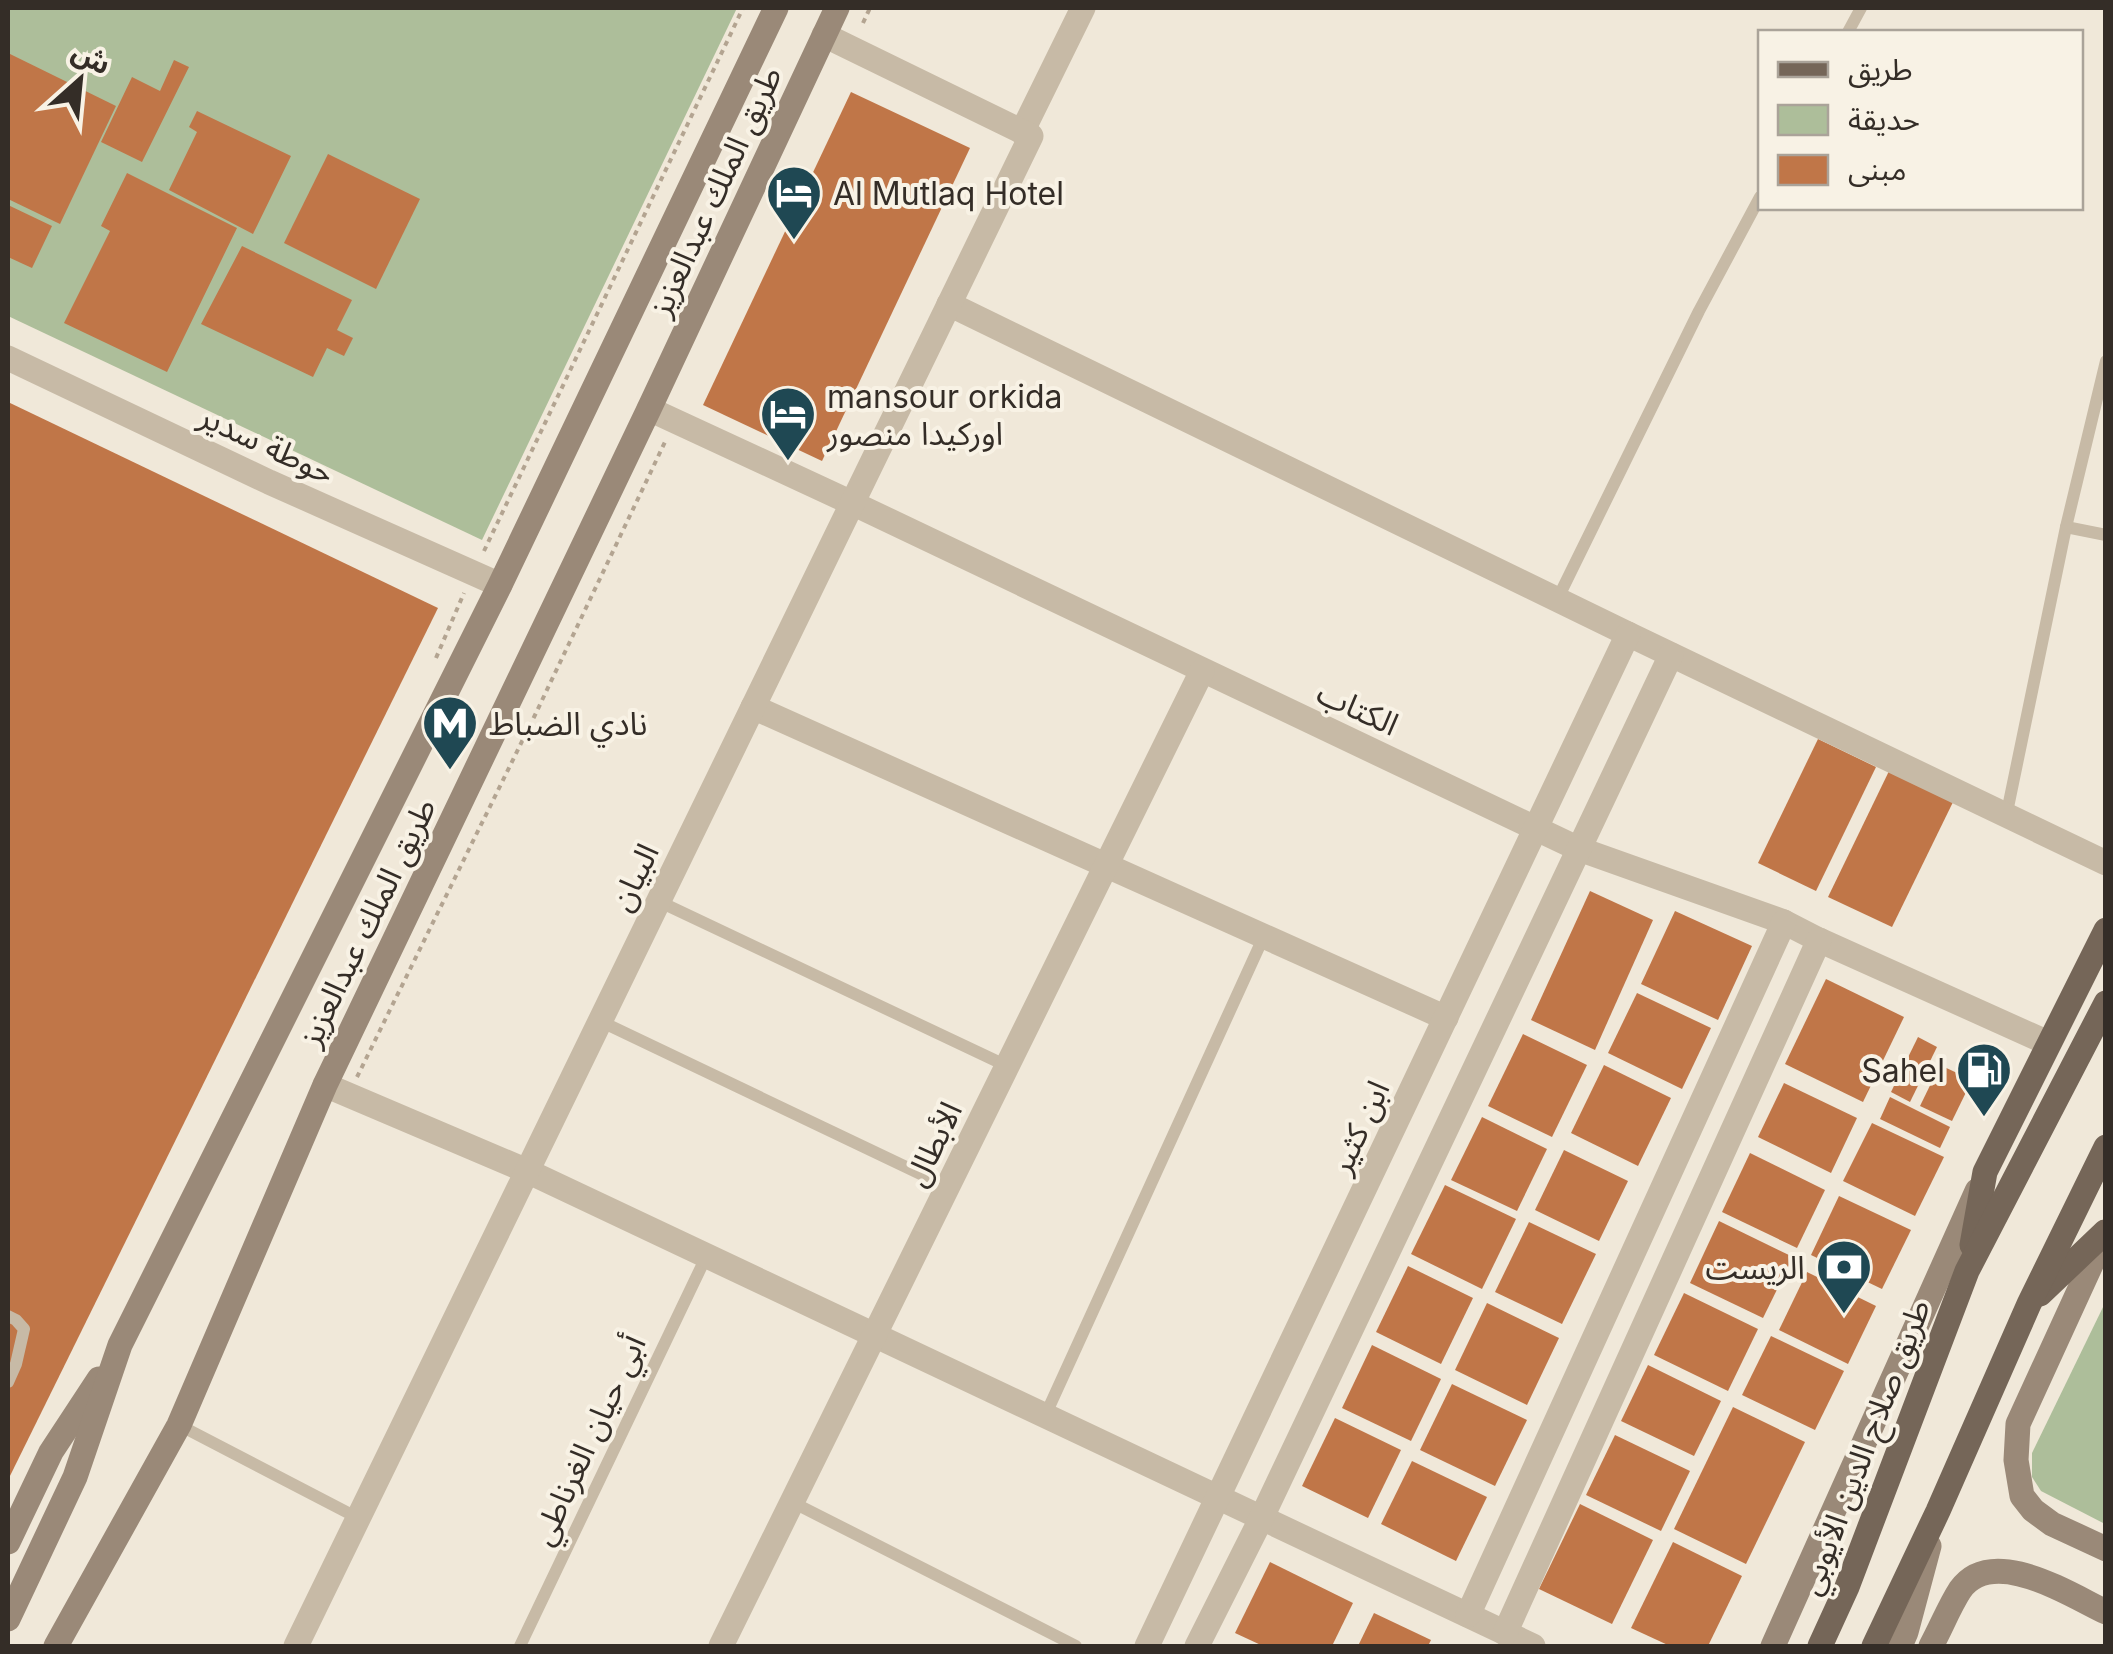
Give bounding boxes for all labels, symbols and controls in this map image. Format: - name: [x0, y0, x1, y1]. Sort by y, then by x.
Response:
- north arrow: [30, 30, 130, 130]
- legend: [1758, 30, 2083, 210]
- text: ش: [67, 34, 116, 82]
- text: طريق: [1848, 51, 1913, 88]
- street label: طريق الملك عبدالعزيز: [640, 60, 791, 323]
- text: حديقة: [1848, 101, 1920, 137]
- text: مبنى: [1848, 151, 1906, 187]
- hotel icon: Al Mutlaq Hotel: [764, 163, 824, 242]
- place label: Al Mutlaq Hotel: [833, 174, 1064, 213]
- place label: mansour orkida اوركيدا منصور: [826, 377, 1063, 453]
- hotel icon: mansour orkida اوركيدا منصور: [758, 384, 818, 463]
- street label: حوطة سدير: [192, 395, 341, 492]
- street label: الكتاب: [1311, 672, 1405, 744]
- metro station icon: نادي الضباط: [420, 693, 480, 772]
- place label: نادي الضباط: [489, 704, 647, 748]
- street label: طريق الملك عبدالعزيز: [290, 792, 445, 1054]
- street label: البيان: [601, 837, 667, 917]
- fuel station icon: Sahel: [1954, 1040, 2014, 1119]
- place label: Sahel: [1861, 1051, 1945, 1090]
- street label: ابن كثير: [1320, 1074, 1397, 1181]
- street label: الأبطال: [896, 1095, 970, 1193]
- bank icon: الريست: [1814, 1237, 1874, 1316]
- place label: الريست: [1706, 1248, 1805, 1287]
- street label: طريق صلاح الدين الأيوبي: [1790, 1294, 1943, 1602]
- street label: أبي حيان الغرناطي: [522, 1329, 659, 1553]

